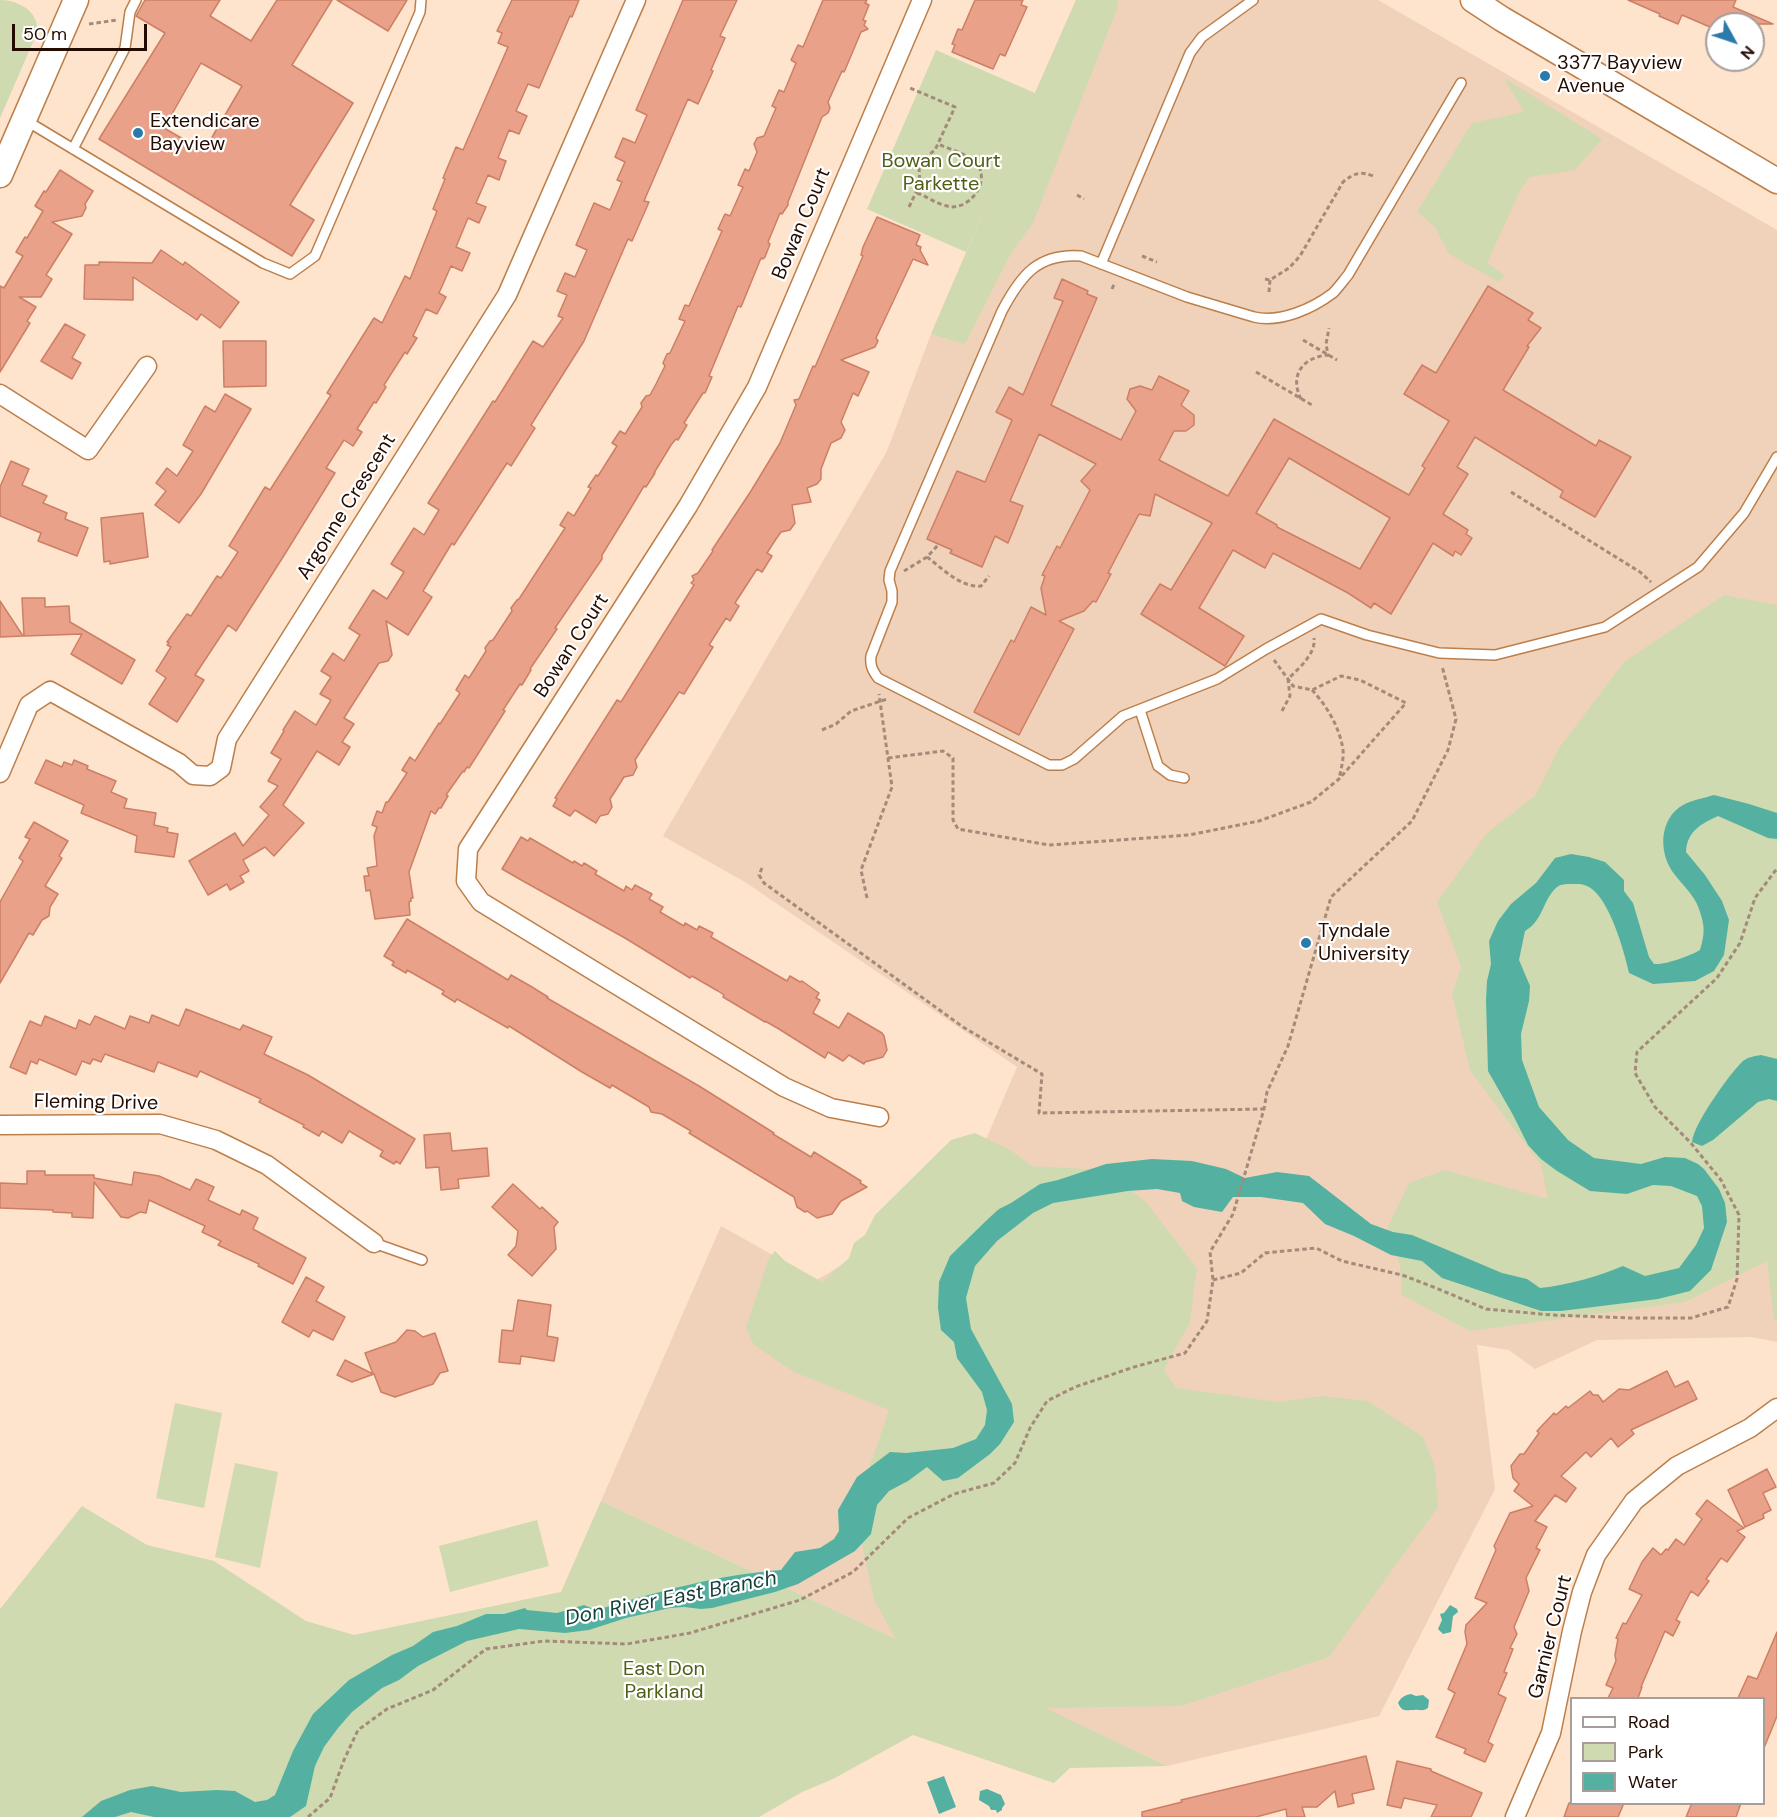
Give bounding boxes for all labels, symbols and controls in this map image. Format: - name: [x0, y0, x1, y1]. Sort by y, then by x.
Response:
- scale bar: [15, 12, 150, 50]
- north arrow: [1705, 12, 1765, 72]
- text: 50 m: [23, 22, 67, 46]
- text: N: [1736, 41, 1759, 64]
- place label: 3377 Bayview Avenue: [1557, 52, 1682, 99]
- marker: 3377 Bayview Avenue: [1538, 69, 1552, 83]
- place label: Extendicare Bayview: [150, 110, 260, 157]
- marker: Extendicare Bayview: [131, 126, 145, 140]
- park label: Bowan Court Parkette: [881, 150, 1001, 197]
- street label: Bowan Court: [768, 165, 836, 283]
- street label: Argonne Crescent: [292, 430, 402, 584]
- street label: Bowan Court: [530, 590, 614, 702]
- place label: Tyndale University: [1318, 920, 1410, 967]
- marker: Tyndale University: [1299, 936, 1313, 950]
- street label: Fleming Drive: [34, 1090, 158, 1116]
- water label: Don River East Branch: [563, 1566, 779, 1632]
- street label: Garnier Court: [1524, 1573, 1578, 1701]
- park label: East Don Parkland: [623, 1658, 705, 1705]
- legend: [1570, 1697, 1765, 1805]
- text: Road: [1628, 1710, 1670, 1734]
- text: Park: [1628, 1740, 1664, 1764]
- text: Water: [1628, 1770, 1678, 1794]

